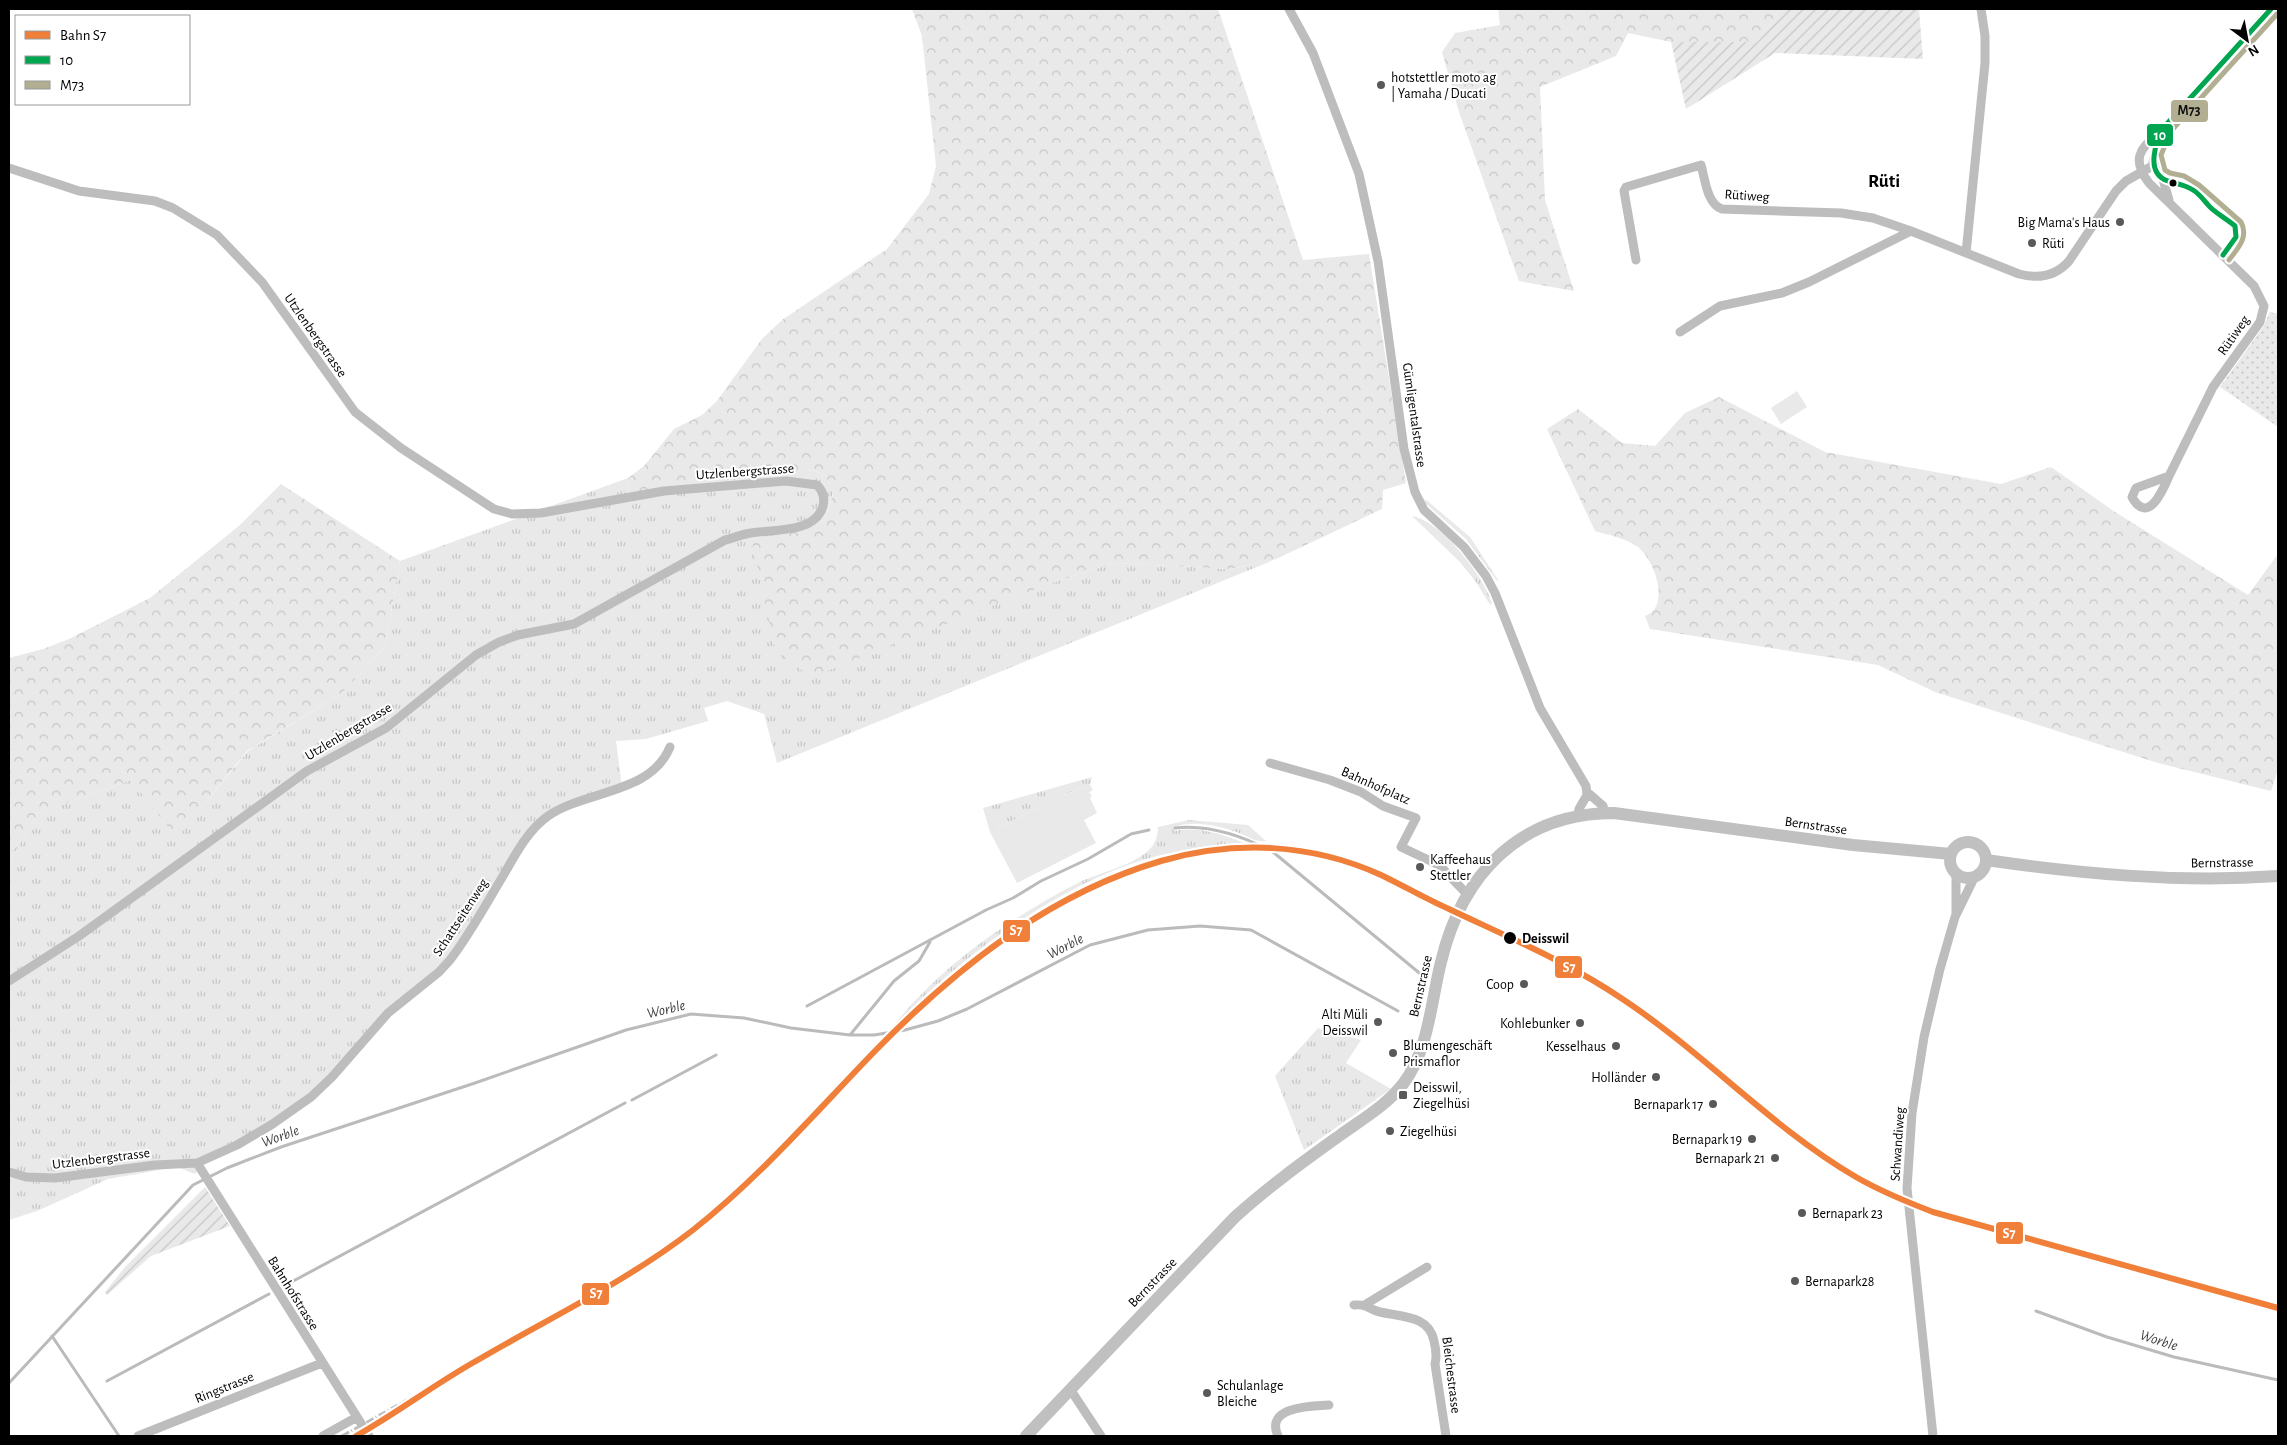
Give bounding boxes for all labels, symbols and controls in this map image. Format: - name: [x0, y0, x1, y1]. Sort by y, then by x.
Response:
- legend: [15, 15, 190, 105]
- north arrow: [2222, 15, 2272, 65]
- text: Bahn S7: [60, 28, 106, 43]
- text: N: [2246, 42, 2261, 59]
- text: 10: [60, 53, 73, 68]
- place label: hotstettler moto ag | Yamaha / Ducati: [1391, 71, 1496, 102]
- text: M73: [60, 78, 84, 93]
- marker: hotstettler moto ag | Yamaha / Ducati: [1375, 79, 1387, 91]
- line badge: M73: [2170, 99, 2209, 123]
- text: M73: [2177, 104, 2201, 118]
- line badge: 10: [2146, 123, 2174, 147]
- text: 10: [2154, 129, 2166, 143]
- district label: Rüti: [1868, 172, 1900, 191]
- unlabelled marker: [2168, 178, 2178, 188]
- street label: Rütiweg: [1724, 187, 1770, 205]
- place label: Big Mama's Haus: [2018, 216, 2110, 230]
- marker: Big Mama's Haus: [2114, 216, 2126, 228]
- marker: Rüti: [2026, 237, 2038, 249]
- place label: Rüti: [2042, 237, 2064, 251]
- street label: Utzlenbergstrasse: [281, 291, 349, 380]
- street label: Rütiweg: [2215, 313, 2253, 358]
- street label: Gümligentalstrasse: [1400, 362, 1428, 468]
- street label: Utzlenbergstrasse: [695, 462, 795, 482]
- street label: Utzlenbergstrasse: [303, 701, 394, 763]
- street label: Bahnhofplatz: [1339, 765, 1412, 807]
- street label: Bernstrasse: [1784, 815, 1848, 837]
- place label: Kaffeehaus Stettler: [1430, 853, 1491, 883]
- street label: Bernstrasse: [2190, 855, 2254, 871]
- marker: Kaffeehaus Stettler: [1414, 861, 1426, 873]
- street label: Schattseitenweg: [431, 876, 491, 959]
- line badge: S7: [1002, 919, 1031, 943]
- text: S7: [1009, 924, 1023, 938]
- marker: Deisswil: [1502, 930, 1518, 946]
- water label: Worble: [1044, 931, 1086, 962]
- place label: Deisswil: [1522, 932, 1569, 946]
- street label: Bernstrasse: [1407, 954, 1435, 1018]
- line badge: S7: [1554, 955, 1583, 979]
- text: S7: [1562, 961, 1576, 975]
- place label: Coop: [1486, 978, 1514, 992]
- marker: Coop: [1518, 978, 1530, 990]
- water label: Worble: [645, 998, 687, 1021]
- place label: Alti Müli Deisswil: [1322, 1008, 1368, 1038]
- marker: Alti Müli Deisswil: [1372, 1016, 1384, 1028]
- place label: Kohlebunker: [1500, 1017, 1570, 1031]
- marker: Kohlebunker: [1574, 1017, 1586, 1029]
- place label: Blumengeschäft Prismaflor: [1403, 1039, 1493, 1069]
- place label: Kesselhaus: [1546, 1040, 1606, 1054]
- marker: Kesselhaus: [1610, 1040, 1622, 1052]
- marker: Blumengeschäft Prismaflor: [1387, 1047, 1399, 1059]
- place label: Holländer: [1591, 1071, 1646, 1085]
- marker: Holländer: [1650, 1071, 1662, 1083]
- place label: Deisswil, Ziegelhüsi: [1413, 1081, 1470, 1111]
- marker: Deisswil, Ziegelhüsi: [1397, 1089, 1409, 1101]
- place label: Bernapark 17: [1634, 1098, 1703, 1112]
- marker: Bernapark 17: [1707, 1098, 1719, 1110]
- street label: Schwandiweg: [1888, 1106, 1908, 1182]
- water label: Worble: [259, 1123, 301, 1150]
- marker: Ziegelhüsi: [1384, 1125, 1396, 1137]
- place label: Ziegelhüsi: [1400, 1125, 1457, 1139]
- place label: Bernapark 19: [1672, 1133, 1742, 1147]
- marker: Bernapark 19: [1746, 1133, 1758, 1145]
- street label: Utzlenbergstrasse: [51, 1146, 151, 1172]
- place label: Bernapark 21: [1695, 1152, 1765, 1166]
- marker: Bernapark 21: [1769, 1152, 1781, 1164]
- marker: Bernapark 23: [1796, 1207, 1808, 1219]
- place label: Bernapark 23: [1812, 1207, 1883, 1221]
- line badge: S7: [1995, 1221, 2024, 1245]
- text: S7: [2002, 1227, 2016, 1241]
- street label: Bahnhofstrasse: [265, 1254, 321, 1333]
- street label: Bernstrasse: [1126, 1255, 1180, 1310]
- marker: Bernapark28: [1789, 1275, 1801, 1287]
- place label: Bernapark28: [1805, 1275, 1874, 1289]
- line badge: S7: [581, 1282, 610, 1306]
- text: S7: [589, 1287, 603, 1301]
- water label: Worble: [2138, 1327, 2180, 1354]
- street label: Bleichestrasse: [1439, 1336, 1463, 1414]
- street label: Ringstrasse: [193, 1370, 256, 1406]
- place label: Schulanlage Bleiche: [1217, 1379, 1283, 1409]
- marker: Schulanlage Bleiche: [1201, 1387, 1213, 1399]

